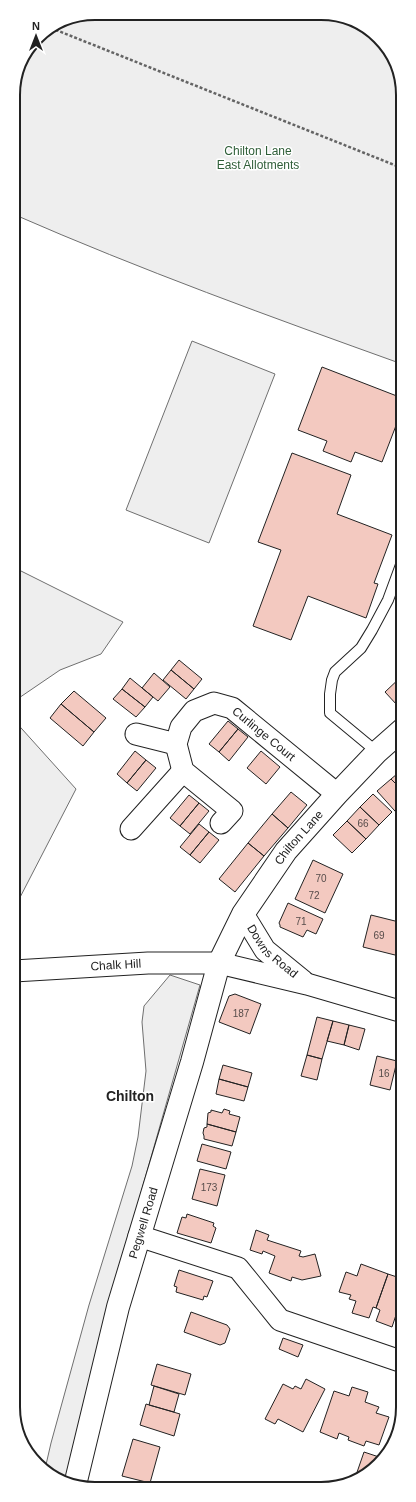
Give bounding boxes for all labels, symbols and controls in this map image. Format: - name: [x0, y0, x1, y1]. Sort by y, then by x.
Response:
- north arrow: [16, 16, 56, 56]
- text: N: [32, 20, 40, 32]
- park label: Chilton Lane East Allotments: [217, 144, 299, 172]
- street label: Curlinge Court: [229, 704, 299, 764]
- street label: Chilton Lane: [272, 807, 326, 868]
- house number: 66: [357, 818, 369, 829]
- house number: 70: [315, 873, 327, 884]
- house number: 72: [308, 890, 320, 901]
- house number: 71: [295, 916, 307, 927]
- street label: Downs Road: [244, 922, 301, 981]
- house number: 69: [373, 930, 385, 941]
- street label: Chalk Hill: [90, 956, 142, 973]
- house number: 187: [233, 1008, 250, 1019]
- house number: 16: [378, 1068, 390, 1079]
- district label: Chilton: [106, 1088, 154, 1104]
- house number: 173: [201, 1182, 218, 1193]
- street label: Pegwell Road: [126, 1185, 161, 1260]

